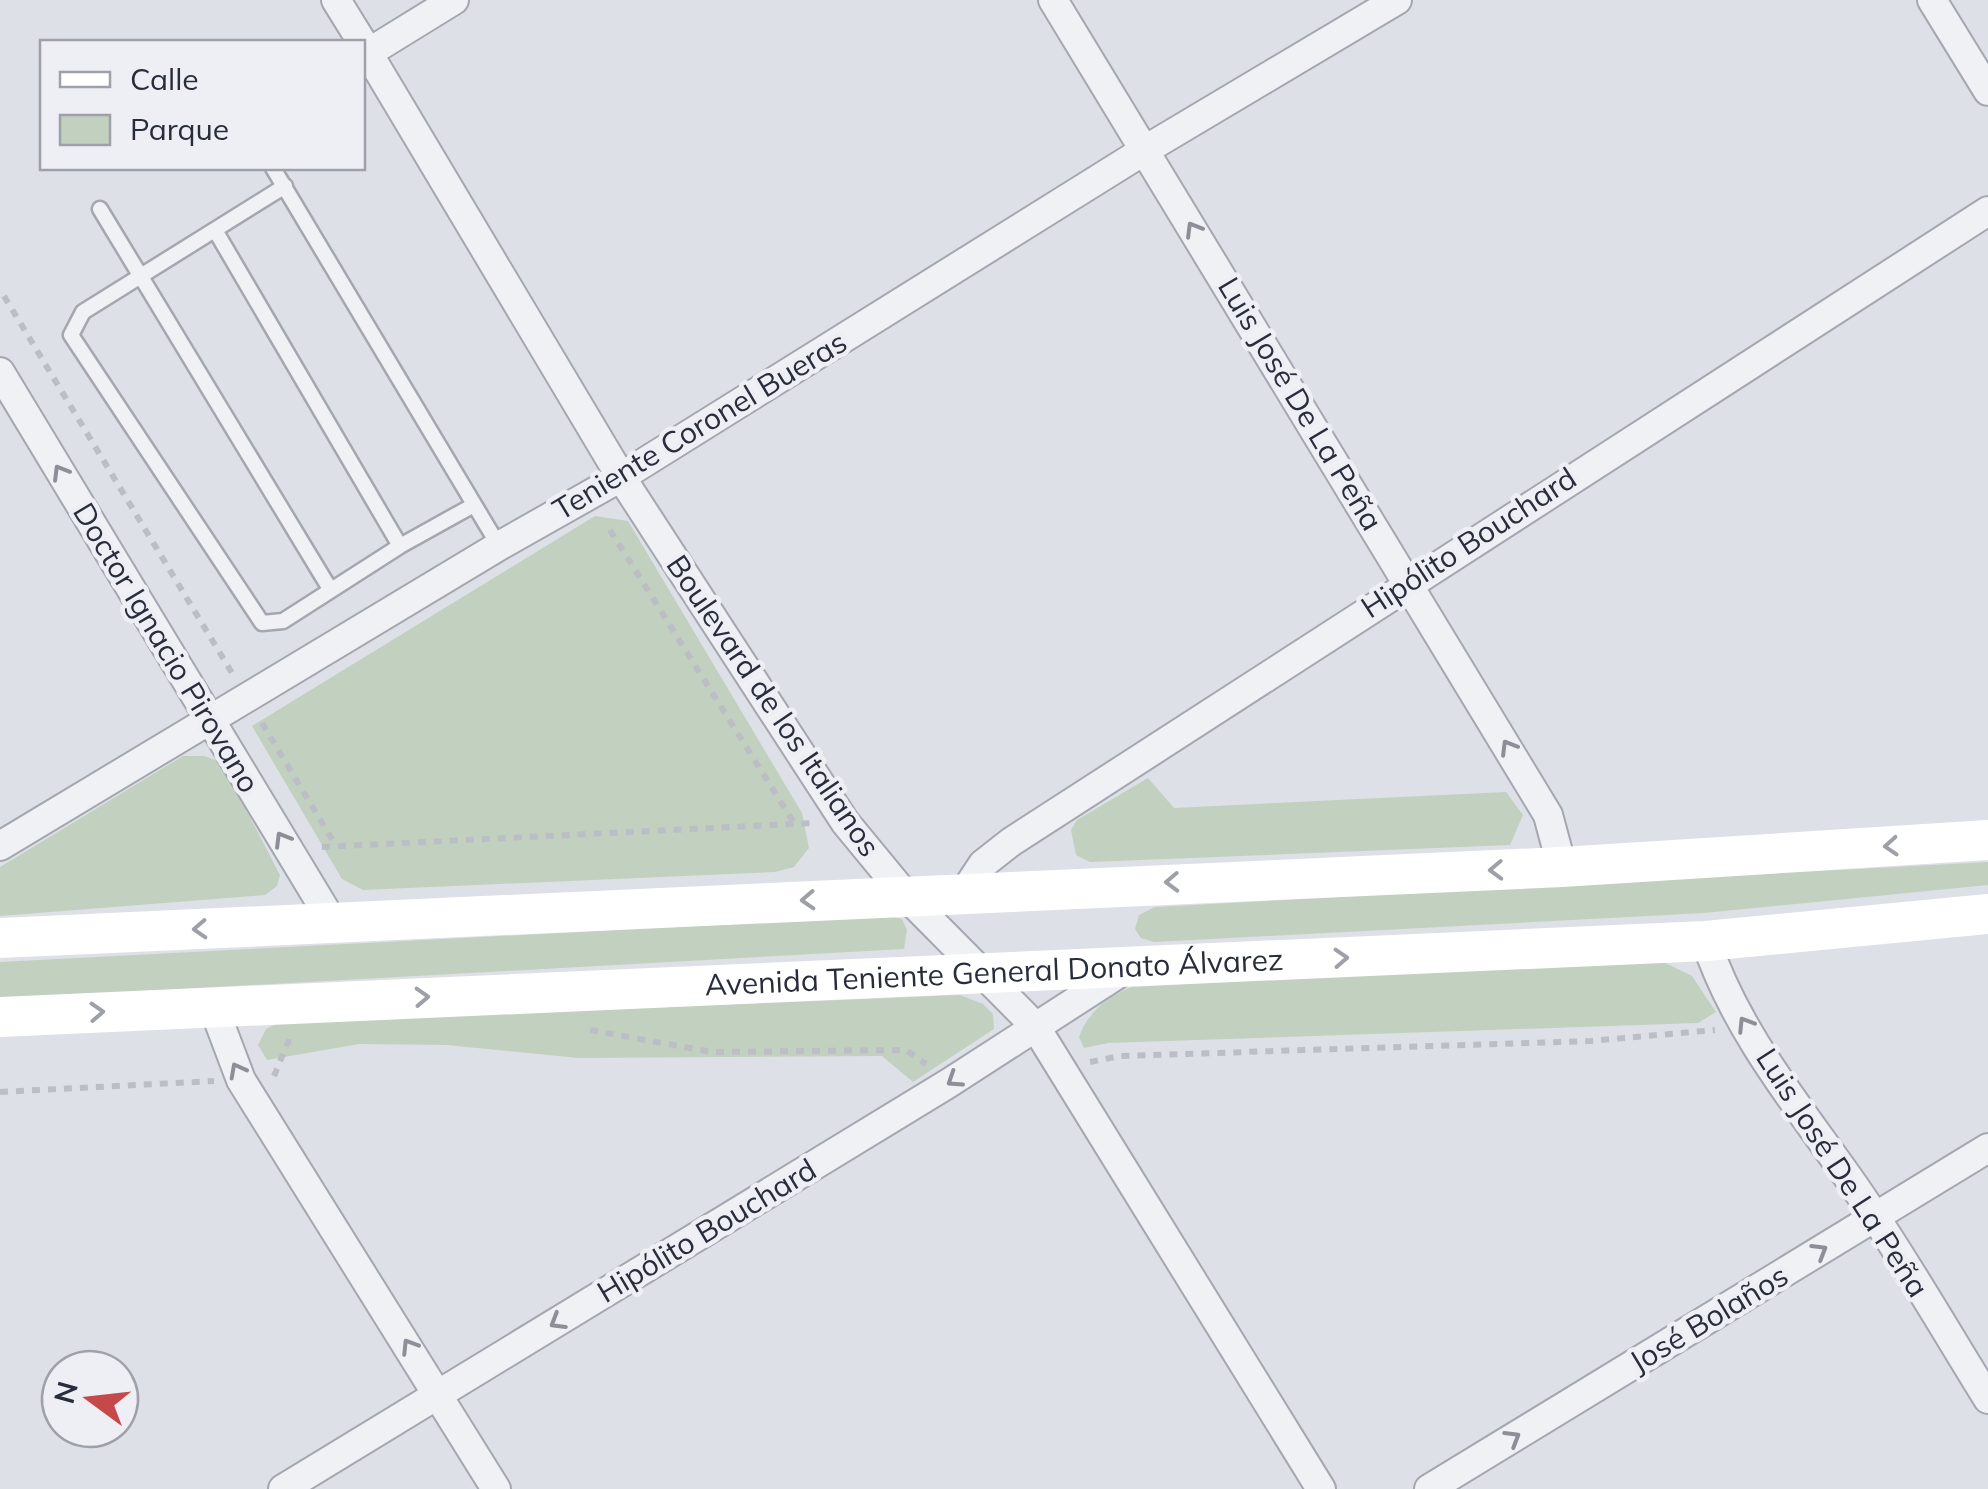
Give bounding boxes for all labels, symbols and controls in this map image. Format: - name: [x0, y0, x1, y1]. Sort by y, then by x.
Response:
- legend: [40, 40, 365, 170]
- text: Calle: [130, 60, 199, 98]
- text: Parque: [130, 110, 229, 148]
- one-way arrow: [1186, 222, 1205, 240]
- street label: Luis José De La Peña: [1210, 270, 1392, 537]
- street label: Teniente Coronel Bueras: [546, 322, 853, 528]
- street label: Hipólito Bouchard: [1354, 458, 1583, 626]
- one-way arrow: [53, 464, 72, 482]
- street label: Doctor Ignacio Pirovano: [65, 496, 269, 799]
- street label: Boulevard de los Italianos: [659, 547, 889, 863]
- one-way arrow: [1501, 740, 1520, 758]
- one-way arrow: [275, 832, 294, 850]
- one-way arrow: [1882, 835, 1898, 856]
- one-way arrow: [1488, 859, 1504, 880]
- one-way arrow: [1163, 872, 1179, 893]
- one-way arrow: [800, 890, 816, 911]
- one-way arrow: [192, 918, 208, 939]
- street label: Avenida Teniente General Donato Álvarez: [704, 940, 1284, 1004]
- one-way arrow: [1334, 948, 1350, 969]
- one-way arrow: [415, 986, 430, 1007]
- one-way arrow: [90, 1002, 106, 1023]
- one-way arrow: [1738, 1017, 1757, 1035]
- street label: Luis José De La Peña: [1748, 1041, 1937, 1304]
- one-way arrow: [229, 1063, 249, 1081]
- one-way arrow: [946, 1068, 964, 1087]
- street label: Hipólito Bouchard: [590, 1150, 823, 1311]
- one-way arrow: [1809, 1244, 1827, 1263]
- street label: José Bolaños: [1622, 1256, 1795, 1380]
- one-way arrow: [550, 1310, 568, 1329]
- one-way arrow: [402, 1339, 421, 1357]
- north arrow: [40, 1349, 140, 1449]
- text: N: [46, 1378, 85, 1407]
- one-way arrow: [1502, 1431, 1520, 1450]

